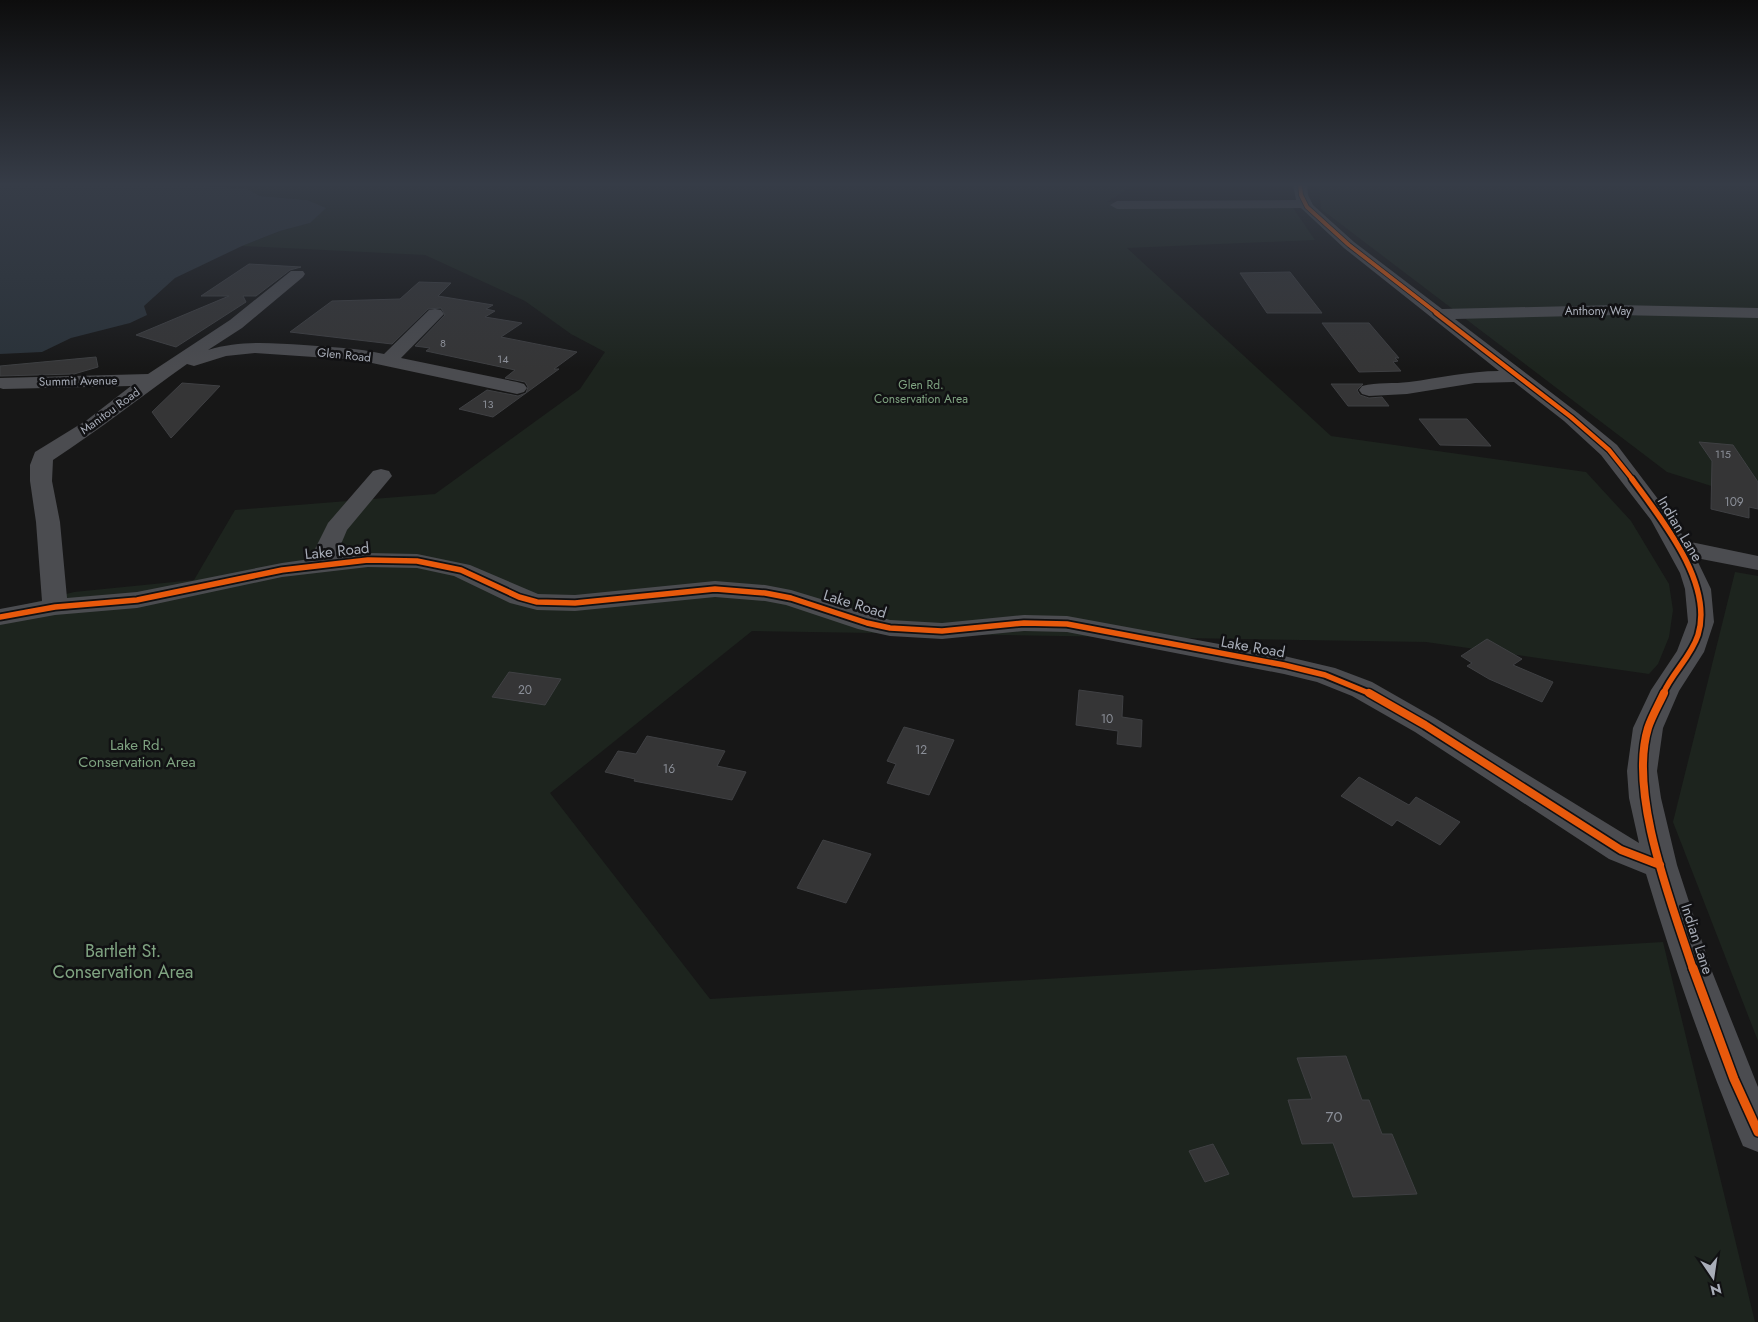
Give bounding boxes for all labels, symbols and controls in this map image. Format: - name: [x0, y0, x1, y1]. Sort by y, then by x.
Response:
- street label: Anthony Way: [1565, 302, 1632, 320]
- house number: 8: [440, 335, 446, 351]
- street label: Glen Road: [316, 343, 372, 367]
- house number: 14: [497, 351, 509, 367]
- street label: Summit Avenue: [39, 371, 117, 391]
- park label: Glen Rd. Conservation Area: [874, 376, 968, 408]
- street label: Manitou Road: [76, 383, 144, 439]
- house number: 13: [483, 396, 493, 412]
- house number: 115: [1715, 446, 1731, 462]
- street label: Indian Lane: [1652, 492, 1708, 566]
- house number: 109: [1724, 493, 1744, 511]
- street label: Lake Road: [304, 537, 370, 565]
- street label: Lake Road: [821, 584, 889, 624]
- street label: Lake Road: [1219, 631, 1287, 663]
- house number: 20: [518, 681, 532, 699]
- house number: 10: [1101, 710, 1113, 728]
- park label: Lake Rd. Conservation Area: [78, 734, 196, 773]
- house number: 12: [915, 741, 927, 759]
- house number: 16: [663, 760, 675, 778]
- street label: Indian Lane: [1675, 901, 1719, 977]
- park label: Bartlett St. Conservation Area: [53, 938, 193, 985]
- house number: 70: [1326, 1106, 1342, 1128]
- north arrow: [1688, 1252, 1738, 1302]
- text: N: [1708, 1279, 1724, 1301]

